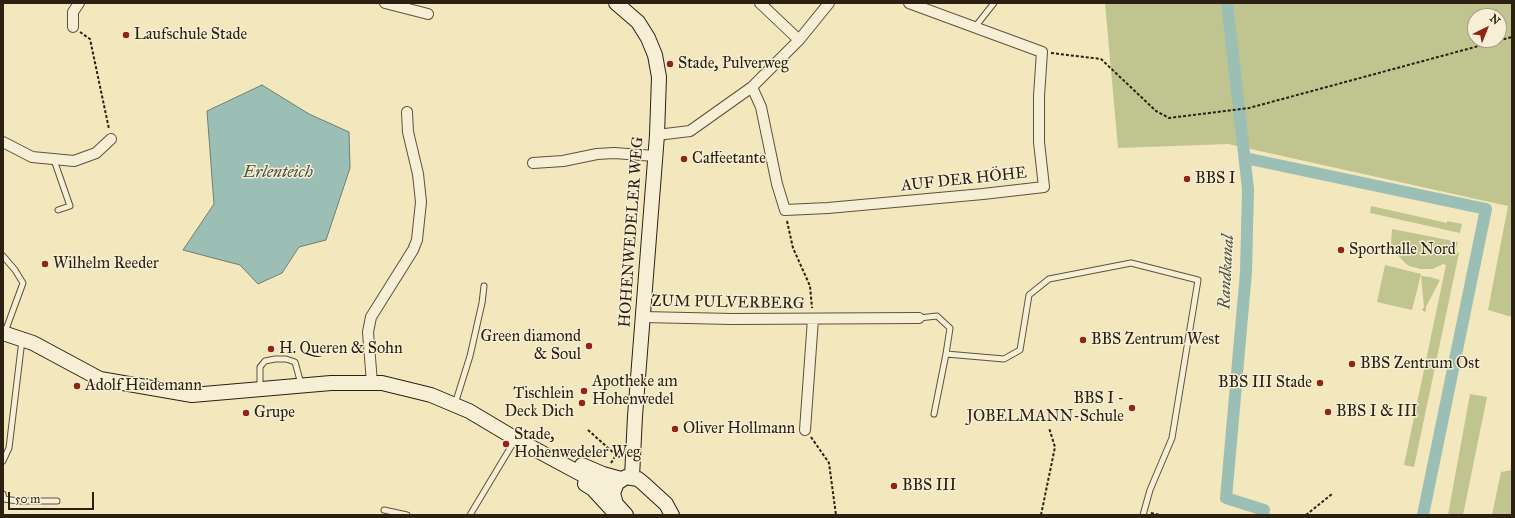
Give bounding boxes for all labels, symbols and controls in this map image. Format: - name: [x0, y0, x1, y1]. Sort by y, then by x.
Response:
- north arrow: [1467, 8, 1507, 48]
- text: N: [1487, 12, 1503, 28]
- place label: Laufschule Stade: [134, 25, 247, 45]
- marker: Laufschule Stade: [121, 30, 131, 40]
- place label: Stade, Pulverweg: [678, 54, 788, 74]
- marker: Stade, Pulverweg: [665, 59, 675, 69]
- street label: HOHENWEDELER WEG: [616, 136, 648, 328]
- place label: Caffeetante: [692, 149, 766, 169]
- marker: Caffeetante: [679, 154, 689, 164]
- water label: Erlenteich: [243, 163, 313, 183]
- street label: AUF DER HÖHE: [900, 164, 1028, 196]
- place label: BBS I: [1195, 169, 1236, 189]
- marker: BBS I: [1182, 174, 1192, 184]
- water label: Randkanal: [1215, 234, 1239, 310]
- place label: Sporthalle Nord: [1349, 240, 1456, 260]
- marker: Sporthalle Nord: [1336, 245, 1346, 255]
- place label: Wilhelm Reeder: [53, 254, 159, 274]
- marker: Wilhelm Reeder: [40, 259, 50, 269]
- street label: ZUM PULVERBERG: [651, 292, 805, 314]
- place label: Green diamond & Soul: [481, 327, 581, 365]
- place label: BBS Zentrum West: [1091, 330, 1220, 350]
- marker: BBS Zentrum West: [1078, 335, 1088, 345]
- place label: H. Queren & Sohn: [279, 339, 403, 359]
- marker: Green diamond & Soul: [584, 341, 594, 351]
- marker: H. Queren & Sohn: [266, 344, 276, 354]
- place label: BBS Zentrum Ost: [1360, 354, 1480, 374]
- marker: BBS Zentrum Ost: [1347, 359, 1357, 369]
- place label: Apotheke am Hohenwedel: [592, 372, 678, 410]
- place label: BBS III Stade: [1218, 373, 1312, 393]
- place label: Adolf Heidemann: [85, 376, 202, 396]
- marker: BBS III Stade: [1315, 378, 1325, 388]
- marker: Adolf Heidemann: [72, 381, 82, 391]
- place label: Tischlein Deck Dich: [504, 384, 574, 422]
- marker: Apotheke am Hohenwedel: [579, 386, 589, 396]
- place label: BBS I - JOBELMANN-Schule: [967, 389, 1124, 427]
- marker: Tischlein Deck Dich: [577, 398, 587, 408]
- place label: BBS I & III: [1336, 402, 1418, 422]
- place label: Grupe: [254, 403, 295, 423]
- marker: BBS I - JOBELMANN-Schule: [1127, 403, 1137, 413]
- marker: BBS I & III: [1323, 407, 1333, 417]
- marker: Grupe: [241, 408, 251, 418]
- place label: Oliver Hollmann: [683, 419, 795, 439]
- marker: Oliver Hollmann: [670, 424, 680, 434]
- place label: Stade, Hohenwedeler Weg: [514, 425, 640, 463]
- marker: Stade, Hohenwedeler Weg: [501, 439, 511, 449]
- place label: BBS III: [902, 476, 956, 496]
- marker: BBS III: [889, 481, 899, 491]
- scale bar: [10, 484, 96, 510]
- text: 50 m: [15, 492, 40, 506]

